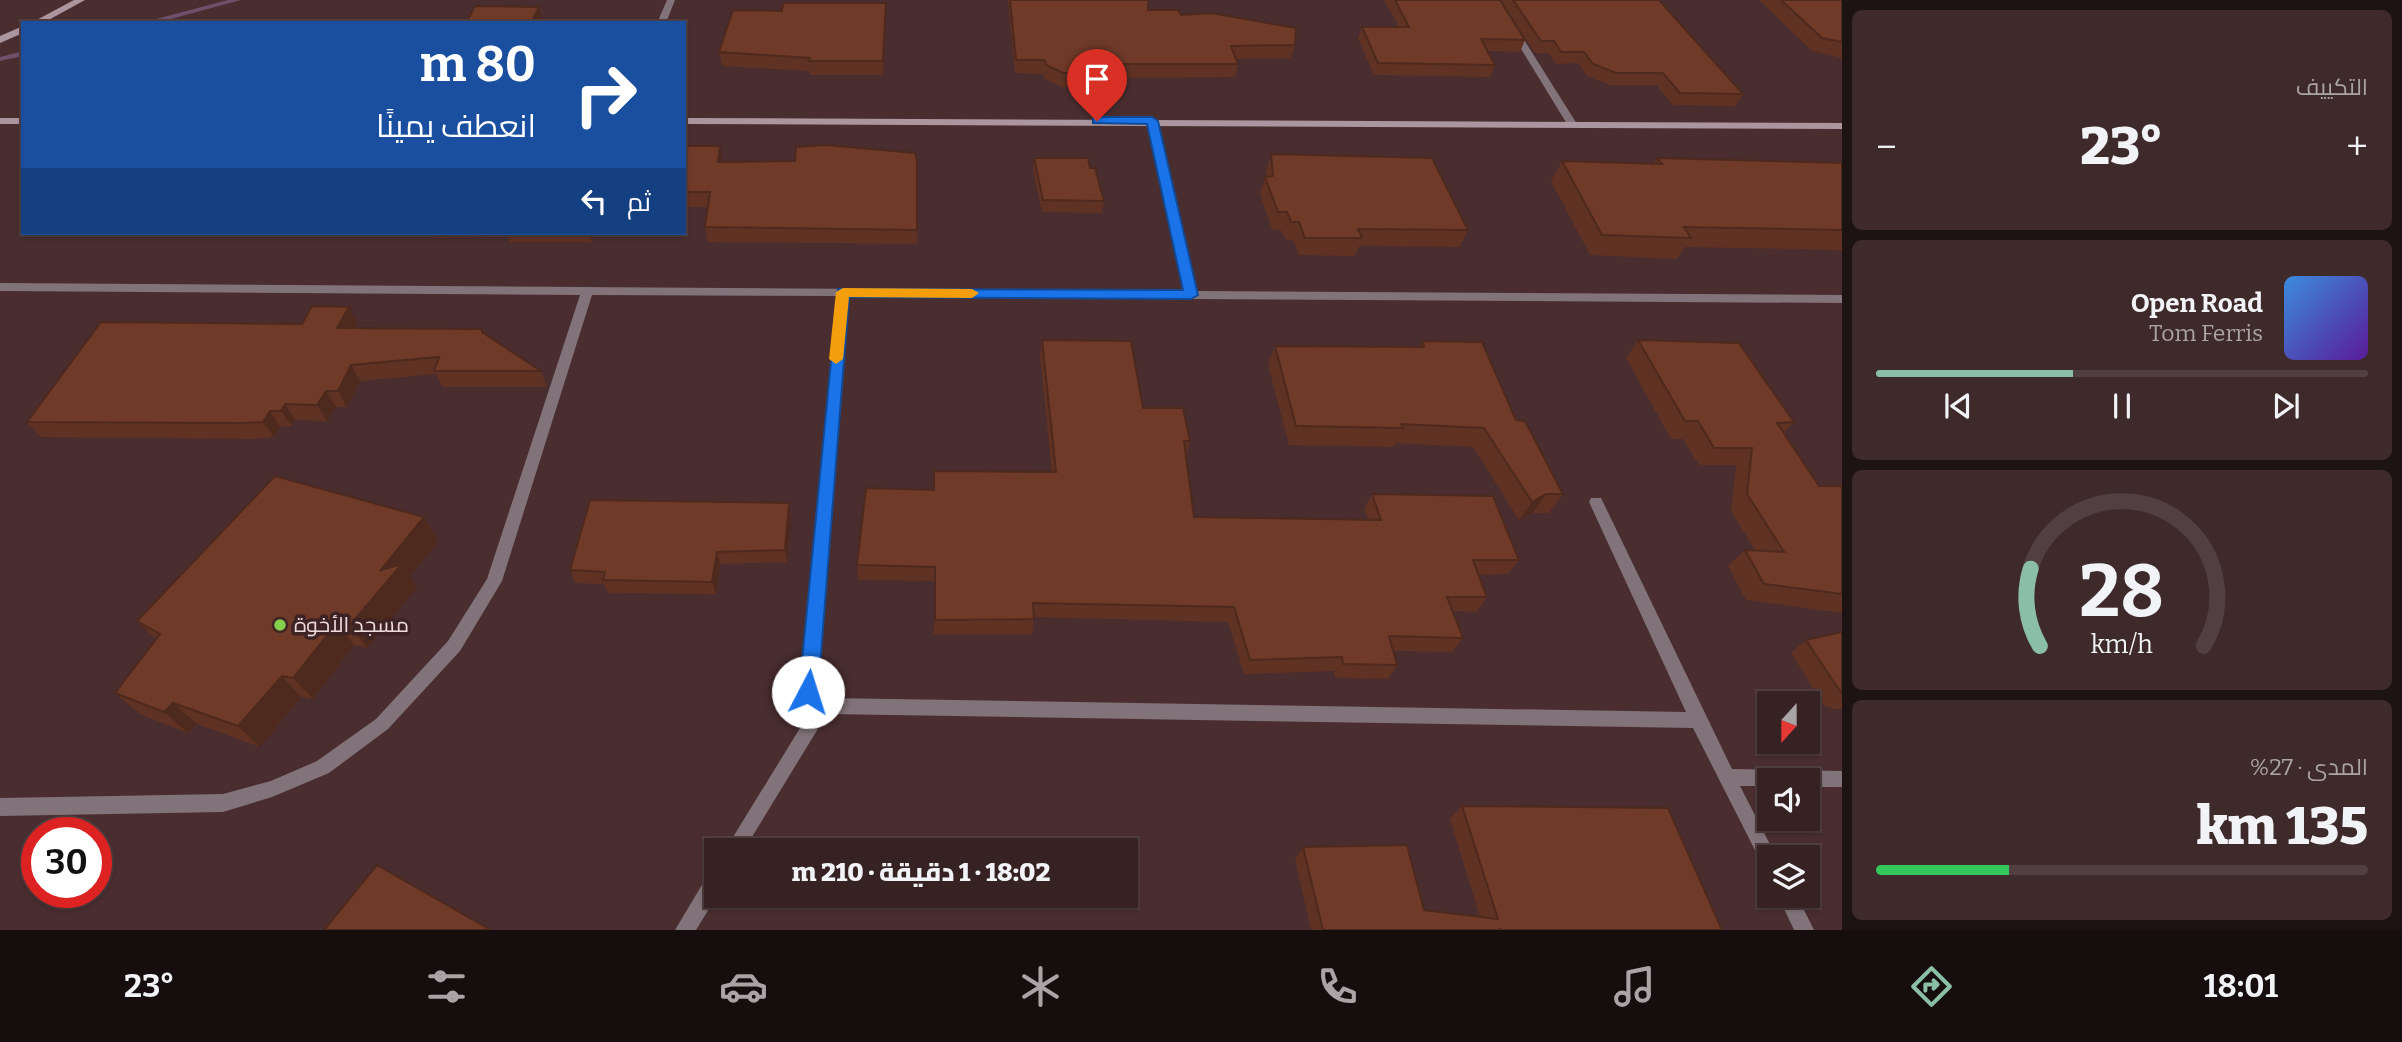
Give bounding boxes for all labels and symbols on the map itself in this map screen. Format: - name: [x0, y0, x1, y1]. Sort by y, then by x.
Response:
- pin: [1067, 49, 1127, 121]
- place label: مسجد الأخوة: [294, 612, 409, 638]
- marker: مسجد الأخوة: [272, 617, 288, 633]
- position arrow: [771, 655, 845, 729]
- north arrow: [1757, 691, 1820, 754]
- speed limit sign: 30: [21, 817, 112, 908]

